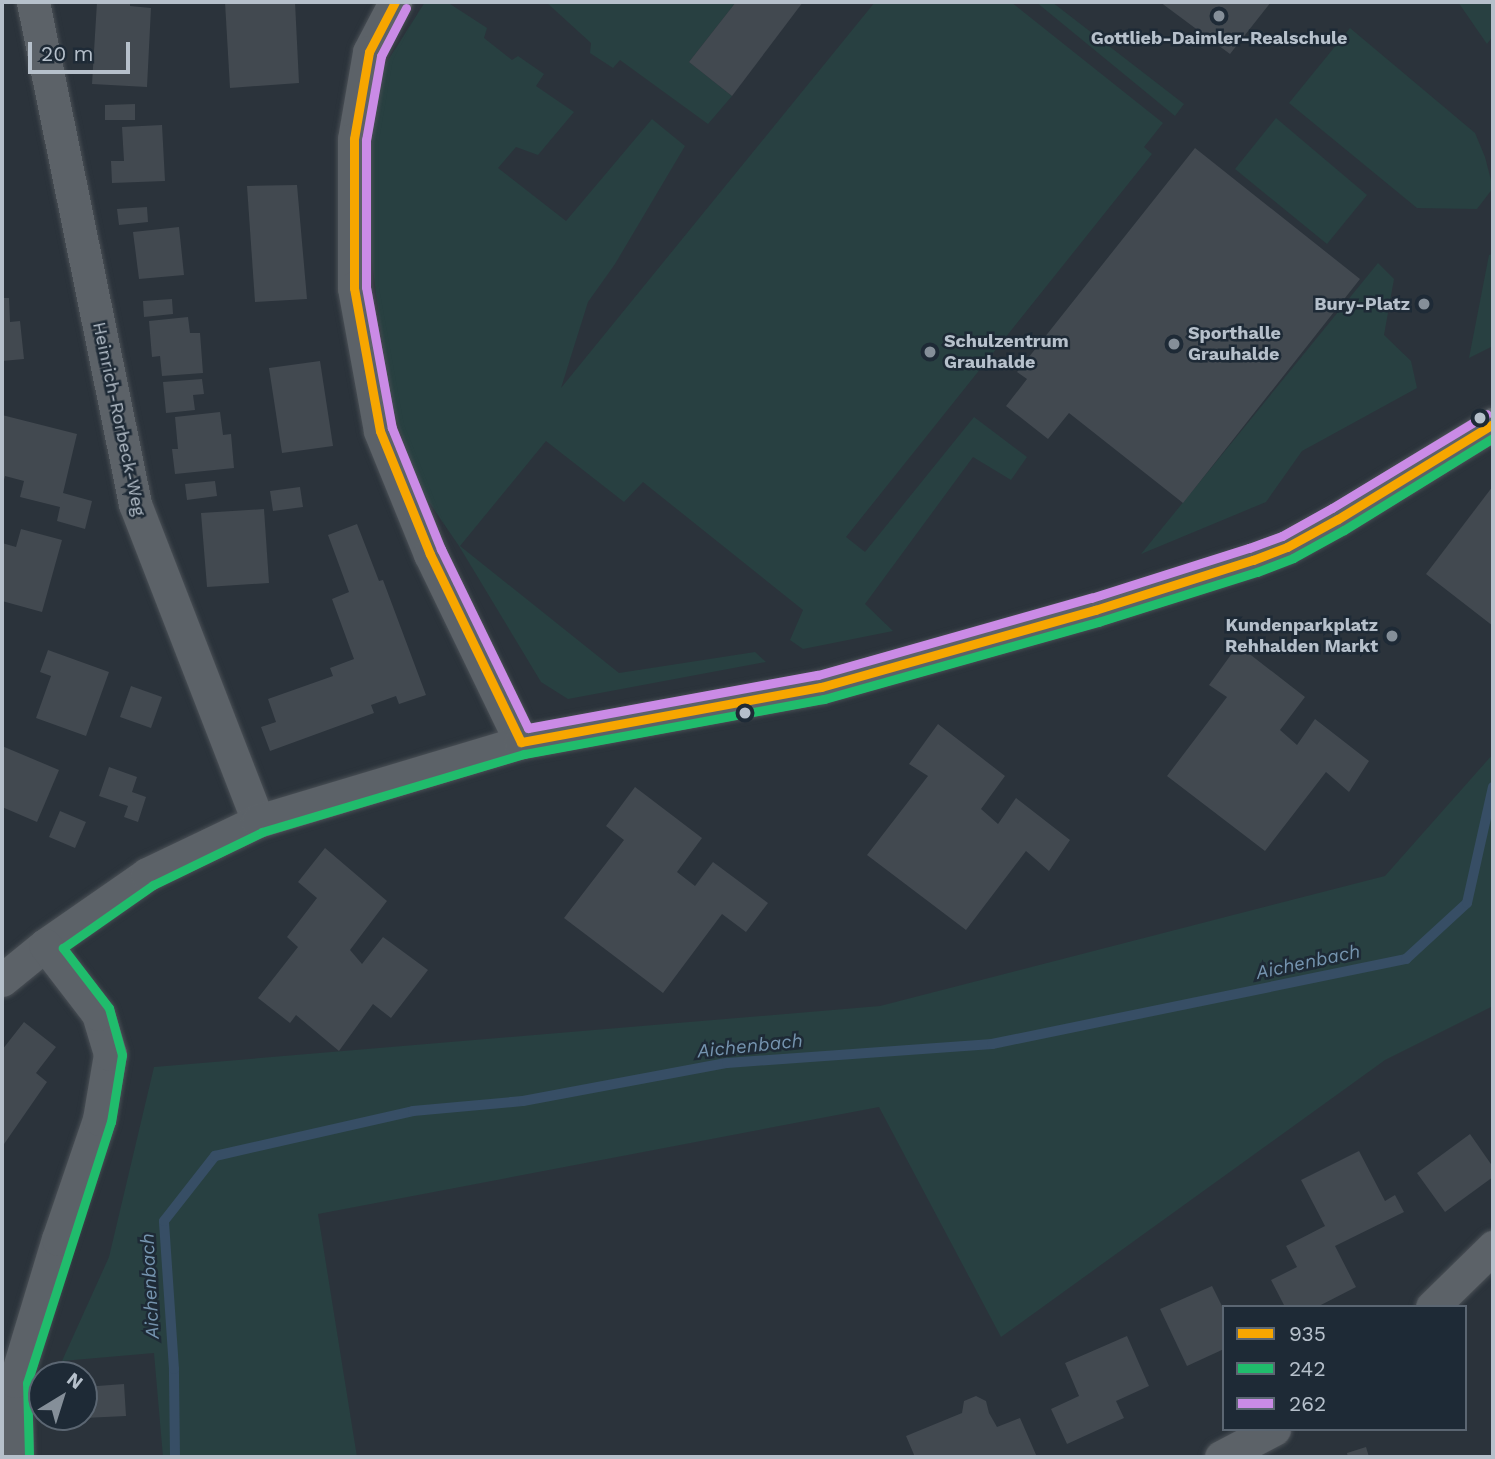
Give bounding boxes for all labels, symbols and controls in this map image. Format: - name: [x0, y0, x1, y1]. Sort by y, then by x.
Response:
- marker: Gottlieb-Daimler-Realschule: [1211, 8, 1227, 24]
- place label: Gottlieb-Daimler-Realschule: [1091, 27, 1347, 49]
- scale bar: [32, 28, 133, 72]
- text: 20 m: [41, 41, 93, 66]
- place label: Bury-Platz: [1314, 293, 1410, 315]
- marker: Bury-Platz: [1416, 296, 1432, 312]
- street label: Heinrich-Rorbeck-Weg: [88, 320, 150, 518]
- place label: Sporthalle Grauhalde: [1188, 323, 1281, 366]
- place label: Schulzentrum Grauhalde: [944, 331, 1069, 374]
- marker: Sporthalle Grauhalde: [1166, 336, 1182, 352]
- marker: Schulzentrum Grauhalde: [922, 344, 938, 360]
- unlabelled marker: [1473, 411, 1487, 425]
- place label: Kundenparkplatz Rehhalden Markt: [1225, 615, 1378, 658]
- marker: Kundenparkplatz Rehhalden Markt: [1384, 628, 1400, 644]
- unlabelled marker: [738, 706, 752, 720]
- water label: Aichenbach: [1254, 940, 1362, 984]
- water label: Aichenbach: [696, 1029, 804, 1063]
- water label: Aichenbach: [136, 1233, 164, 1339]
- legend: [1222, 1305, 1467, 1431]
- text: 935: [1289, 1321, 1326, 1346]
- text: 242: [1289, 1356, 1326, 1381]
- north arrow: [28, 1361, 98, 1431]
- text: N: [62, 1367, 88, 1394]
- text: 262: [1289, 1391, 1326, 1416]

